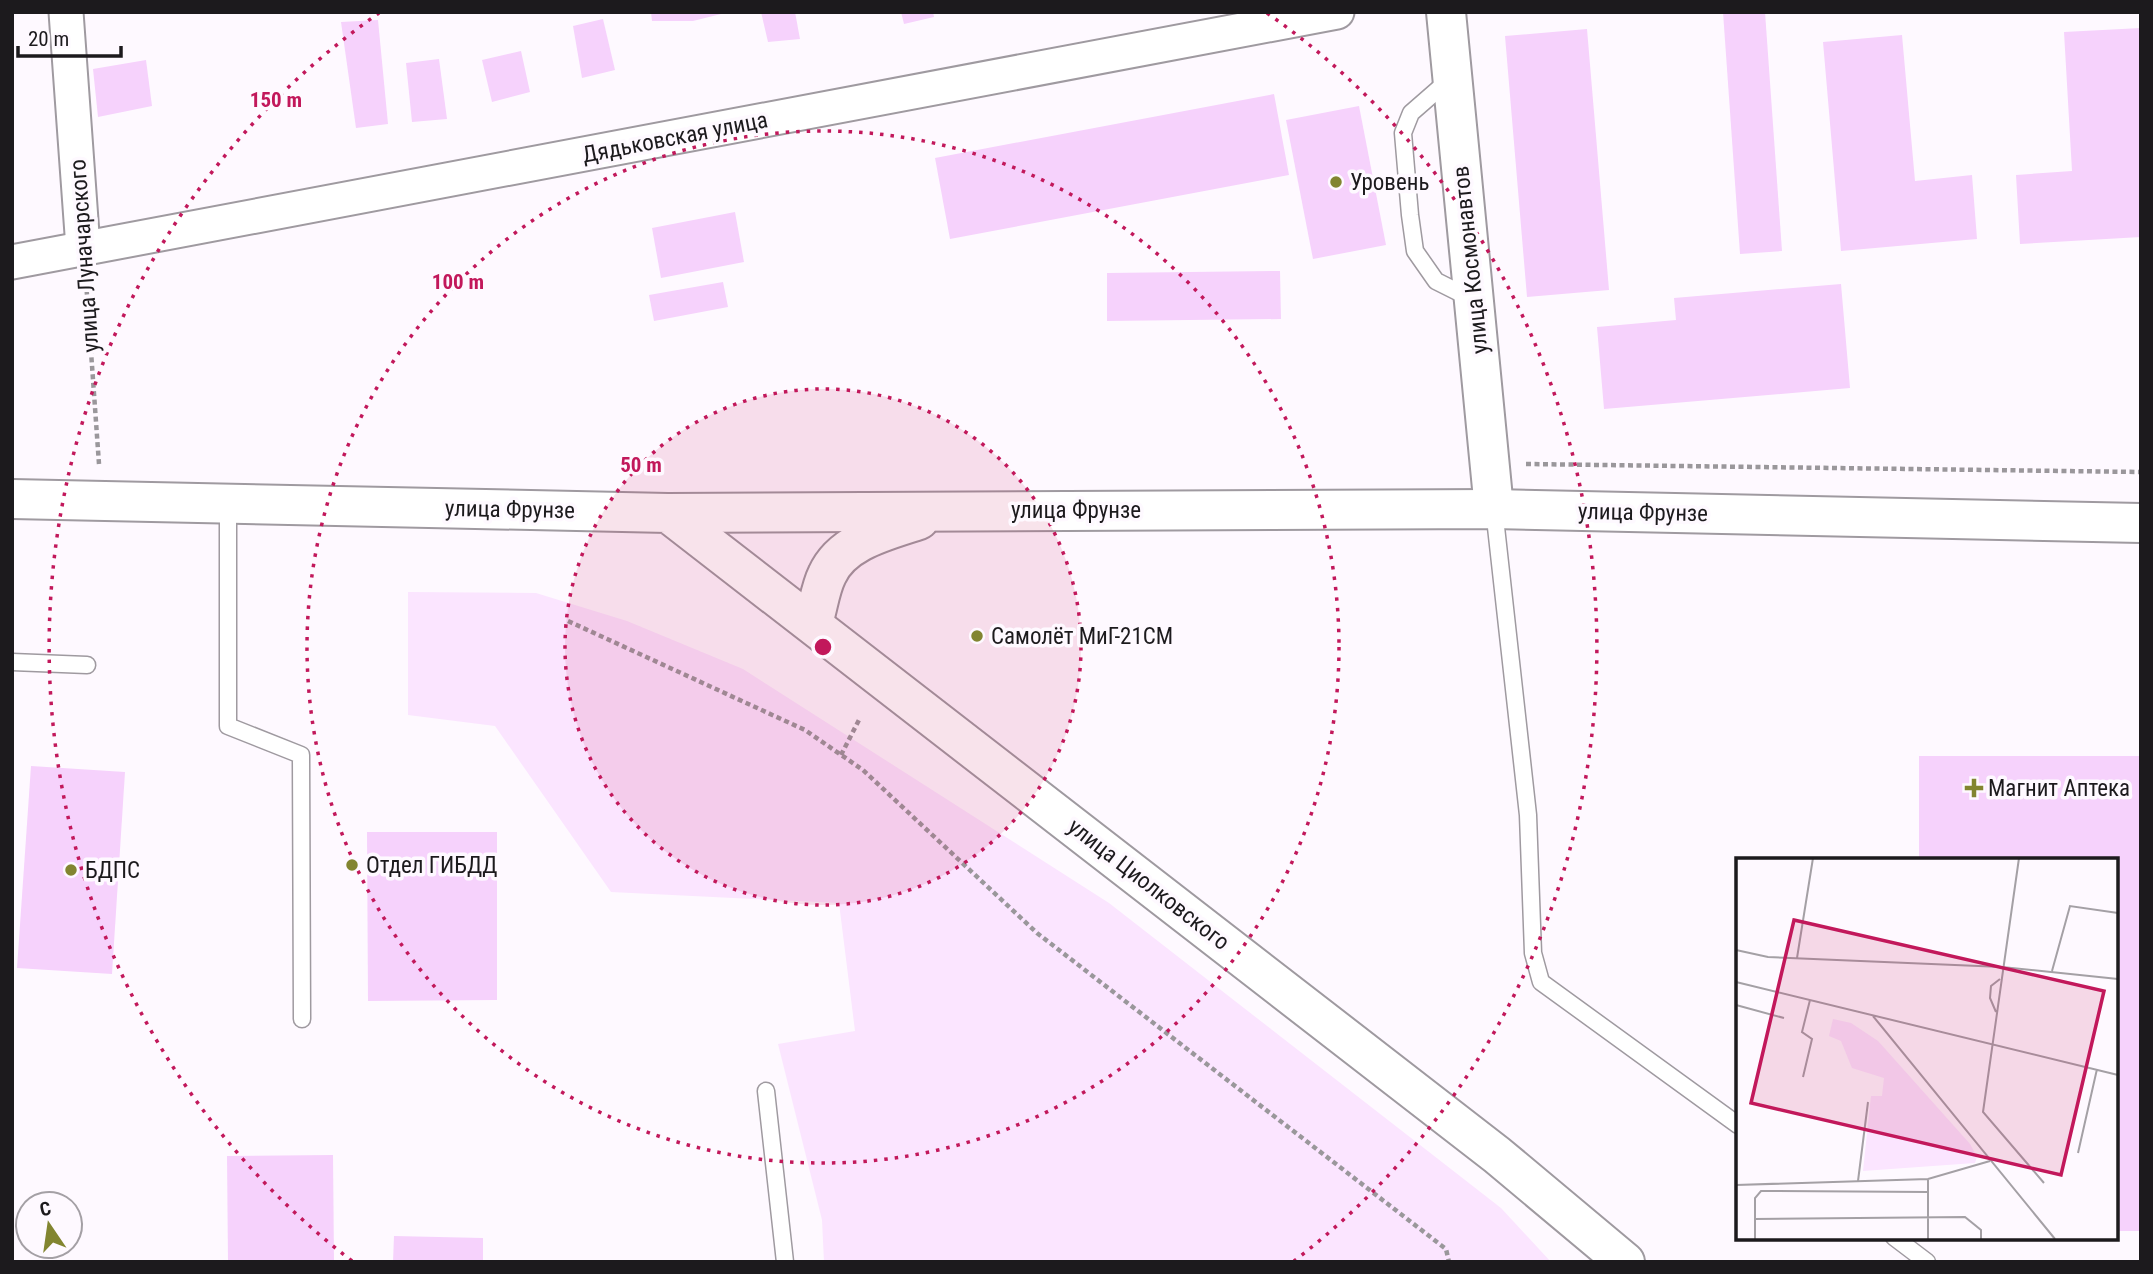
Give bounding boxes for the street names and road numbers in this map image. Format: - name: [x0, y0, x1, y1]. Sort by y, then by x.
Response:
- street label: Дядьковская улица: [580, 106, 770, 169]
- street label: улица Луначарского: [64, 158, 105, 353]
- street label: улица Космонавтов: [1447, 165, 1494, 355]
- street label: улица Фрунзе: [445, 495, 575, 524]
- street label: улица Фрунзе: [1011, 497, 1141, 524]
- street label: улица Фрунзе: [1578, 498, 1708, 527]
- street label: улица Циолковского: [1063, 813, 1235, 956]

